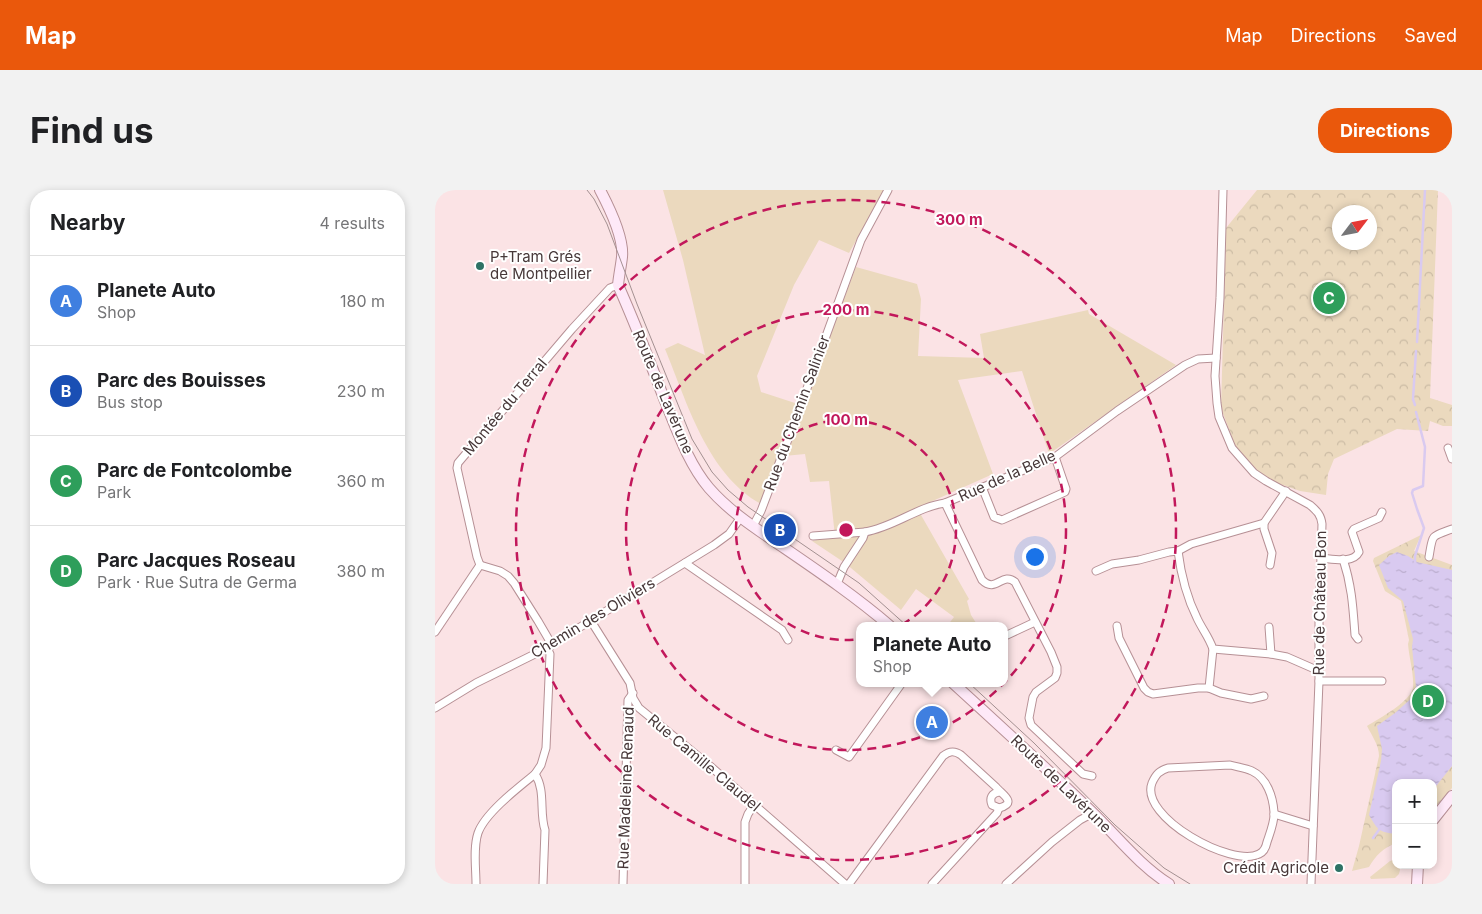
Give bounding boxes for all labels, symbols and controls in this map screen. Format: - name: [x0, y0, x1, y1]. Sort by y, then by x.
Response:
- text: Map: [25, 21, 76, 50]
- text: Map: [1225, 25, 1263, 46]
- text: Directions: [1291, 25, 1376, 46]
- text: Saved: [1404, 25, 1457, 46]
- button: Directions: [1318, 108, 1452, 153]
- text: Find us: [30, 109, 154, 151]
- north arrow: [1332, 205, 1377, 250]
- text: Nearby: [50, 210, 125, 235]
- text: 300 m: [935, 210, 983, 229]
- text: 4 results: [320, 213, 385, 233]
- place label: P+Tram Grés de Montpellier: [490, 247, 592, 283]
- marker: P+Tram Grés de Montpellier: [474, 260, 486, 272]
- text: Planete Auto: [97, 279, 216, 302]
- pin: C: [1313, 279, 1345, 317]
- text: A: [60, 291, 72, 311]
- text: 180 m: [340, 291, 385, 311]
- text: 200 m: [823, 300, 869, 319]
- text: Shop: [97, 302, 136, 322]
- street label: Route de Lavérune: [629, 327, 698, 457]
- street label: Rue du Chemin Salinier: [759, 332, 834, 493]
- street label: Montée du Terral: [458, 354, 551, 459]
- text: Parc des Bouisses: [97, 369, 266, 392]
- text: B: [61, 381, 71, 401]
- text: 230 m: [337, 381, 385, 401]
- text: Bus stop: [97, 392, 163, 412]
- text: 100 m: [824, 410, 868, 429]
- street label: Rue de la Belle: [955, 446, 1058, 505]
- text: Parc de Fontcolombe: [97, 459, 292, 482]
- text: C: [60, 471, 72, 491]
- text: 360 m: [337, 471, 385, 491]
- text: Park: [97, 482, 131, 502]
- pin: B: [764, 511, 796, 549]
- centre of rings: [837, 521, 855, 539]
- street label: Rue de Château Bon: [1309, 530, 1330, 676]
- your location: [1022, 544, 1048, 570]
- text: Parc Jacques Roseau: [97, 549, 296, 572]
- text: D: [60, 561, 72, 581]
- text: 380 m: [337, 561, 385, 581]
- text: Park · Rue Sutra de Germa: [97, 572, 297, 592]
- street label: Chemin des Oliviers: [527, 573, 658, 662]
- popup: [856, 622, 1008, 687]
- text: Planete Auto: [873, 633, 991, 656]
- text: Shop: [873, 656, 912, 676]
- pin: D: [1412, 682, 1444, 720]
- pin: A: [916, 703, 948, 741]
- street label: Rue Madeleine Renaud: [613, 706, 638, 870]
- street label: Rue Camille Claudel: [644, 710, 765, 815]
- street label: Route de Lavérune: [1007, 731, 1116, 837]
- map controls: [1392, 779, 1437, 869]
- button: +: [1392, 779, 1437, 824]
- button: −: [1392, 824, 1437, 869]
- place label: Crédit Agricole: [1223, 858, 1329, 877]
- marker: Crédit Agricole: [1333, 862, 1345, 874]

